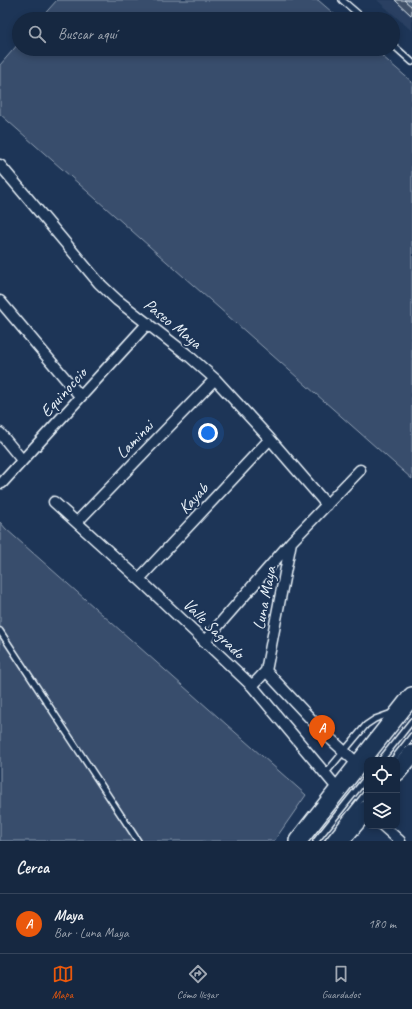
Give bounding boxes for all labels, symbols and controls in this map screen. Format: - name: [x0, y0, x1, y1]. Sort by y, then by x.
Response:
- search box: [12, 12, 400, 56]
- icon: search: [26, 23, 48, 45]
- text: Buscar aquí: [58, 25, 117, 44]
- street label: Paseo Maya: [140, 294, 207, 354]
- street label: Equinoccio: [36, 362, 93, 422]
- street label: Laminai: [111, 414, 159, 463]
- your location: [198, 423, 218, 443]
- street label: Kayab: [174, 477, 214, 518]
- street label: Luna Maya: [248, 563, 281, 631]
- street label: Valle Sagrado: [178, 594, 250, 664]
- pin: A: [309, 715, 335, 748]
- map controls: [364, 757, 400, 829]
- button: locate: [364, 757, 400, 793]
- button: layers: [364, 793, 400, 829]
- text: Cerca: [16, 857, 49, 878]
- text: Maya: [54, 906, 83, 925]
- text: A: [26, 916, 32, 932]
- text: 180 m: [368, 916, 396, 932]
- text: Bar · Luna Maya: [54, 925, 129, 941]
- tab: Mapa: [52, 963, 74, 1001]
- tab: Cómo llegar: [177, 963, 219, 1001]
- tab: Guardados: [322, 963, 360, 1001]

